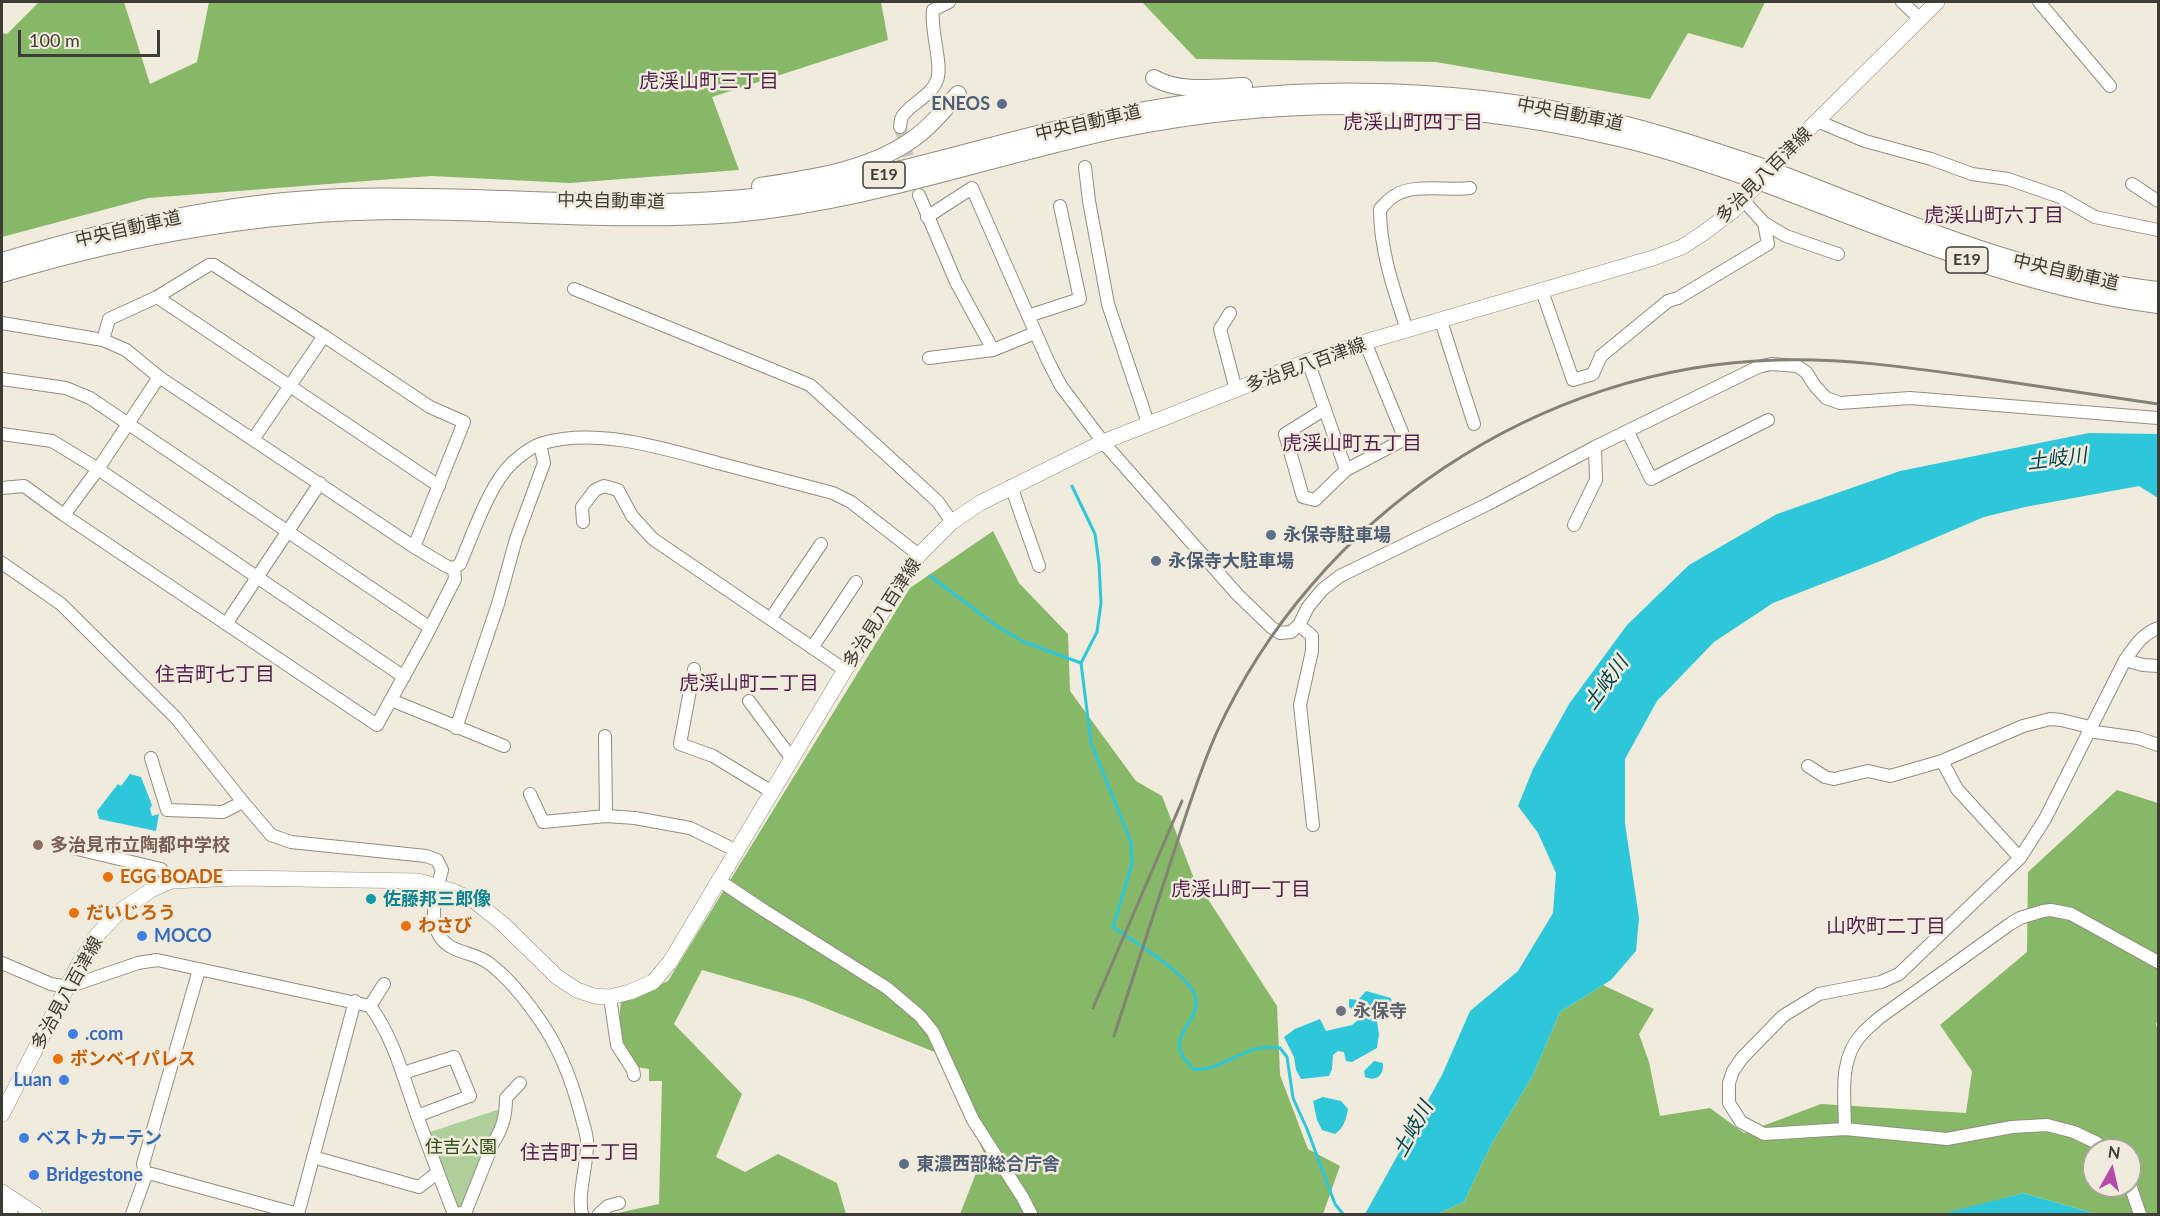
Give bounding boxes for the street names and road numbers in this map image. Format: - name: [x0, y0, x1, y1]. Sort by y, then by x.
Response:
- street label: 中央自動車道: [1515, 93, 1625, 135]
- street label: 中央自動車道: [1033, 100, 1143, 146]
- street label: 多治見八百津線: [1712, 123, 1816, 227]
- road number: E19: [863, 162, 905, 188]
- street label: 中央自動車道: [557, 189, 665, 213]
- street label: 中央自動車道: [73, 206, 183, 252]
- road number: E19: [1946, 247, 1988, 273]
- street label: 中央自動車道: [2011, 249, 2121, 295]
- street label: 多治見八百津線: [1243, 333, 1369, 397]
- street label: 多治見八百津線: [839, 554, 925, 672]
- street label: 多治見八百津線: [27, 933, 107, 1053]

